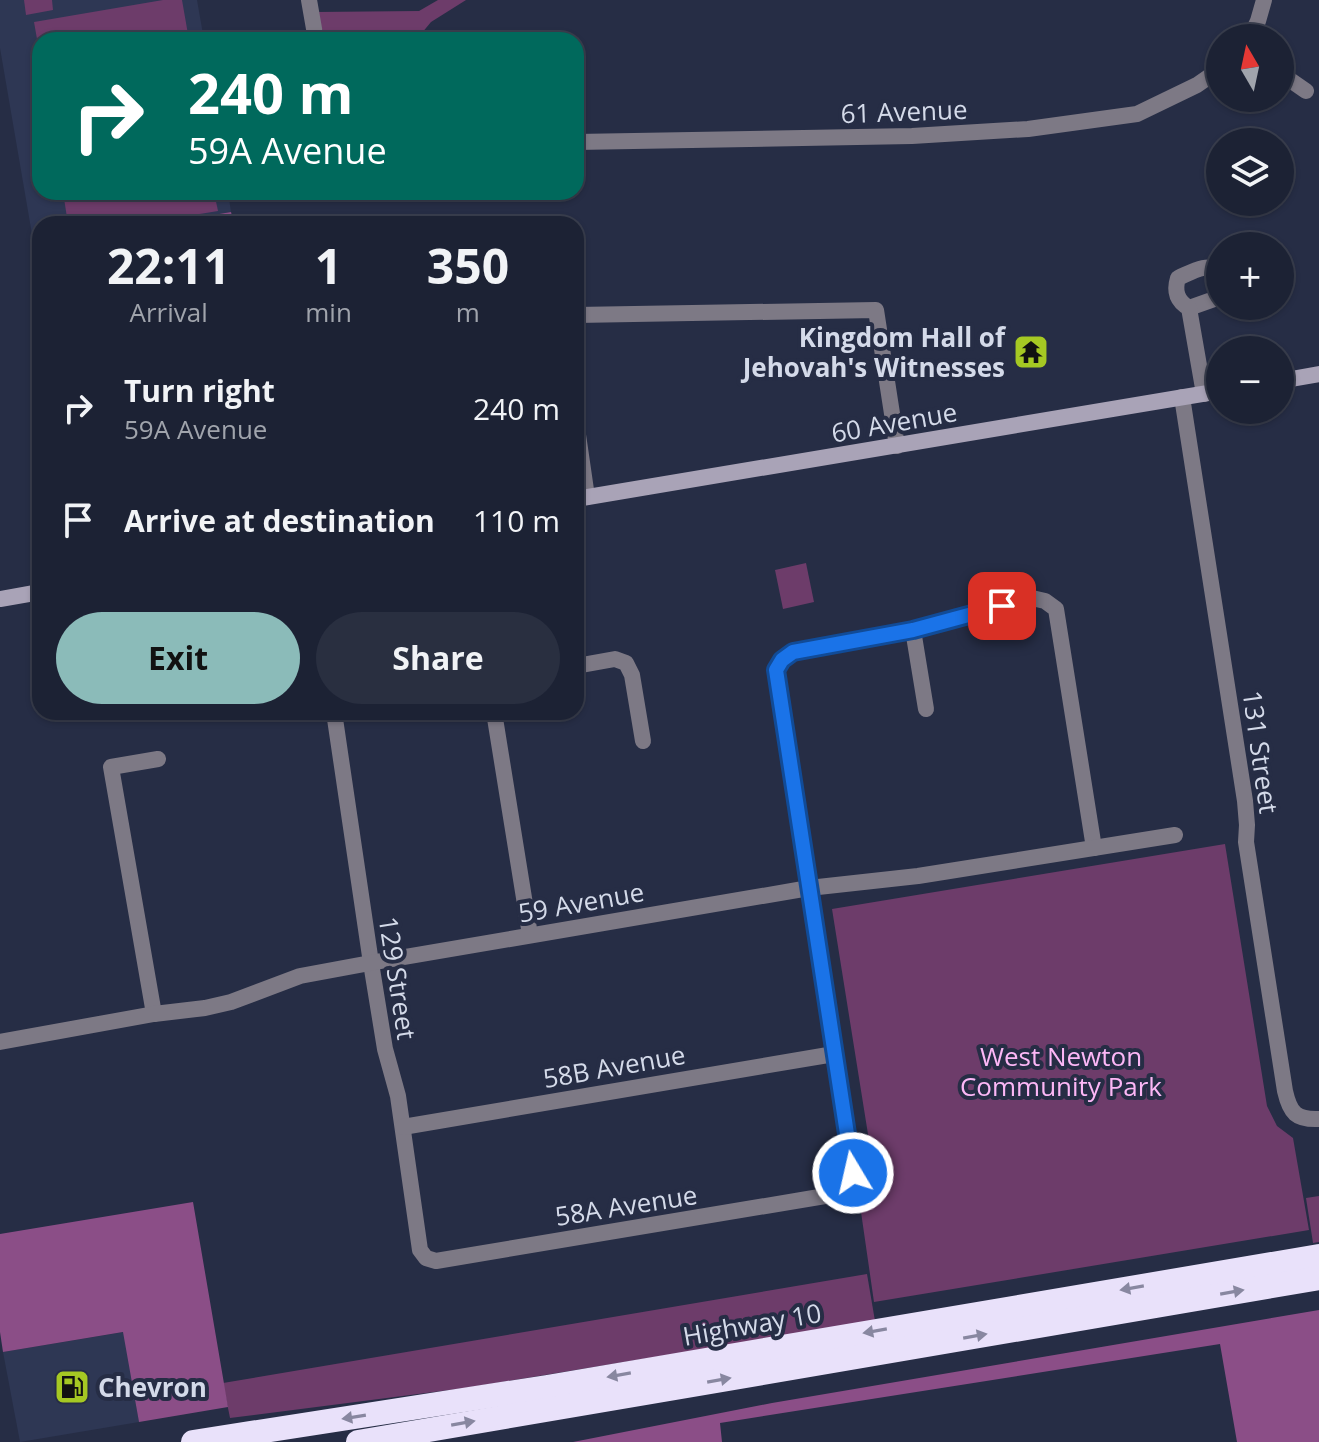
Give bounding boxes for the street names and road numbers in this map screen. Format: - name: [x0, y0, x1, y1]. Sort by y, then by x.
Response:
- street label: 61 Avenue: [840, 91, 968, 131]
- street label: 60 Avenue: [828, 393, 960, 451]
- street label: 131 Street: [1235, 688, 1287, 816]
- street label: 59 Avenue: [515, 873, 647, 931]
- street label: 129 Street: [371, 914, 425, 1042]
- street label: 58B Avenue: [540, 1036, 688, 1096]
- street label: 58A Avenue: [552, 1176, 700, 1234]
- street label: Highway 10: [680, 1294, 824, 1354]

